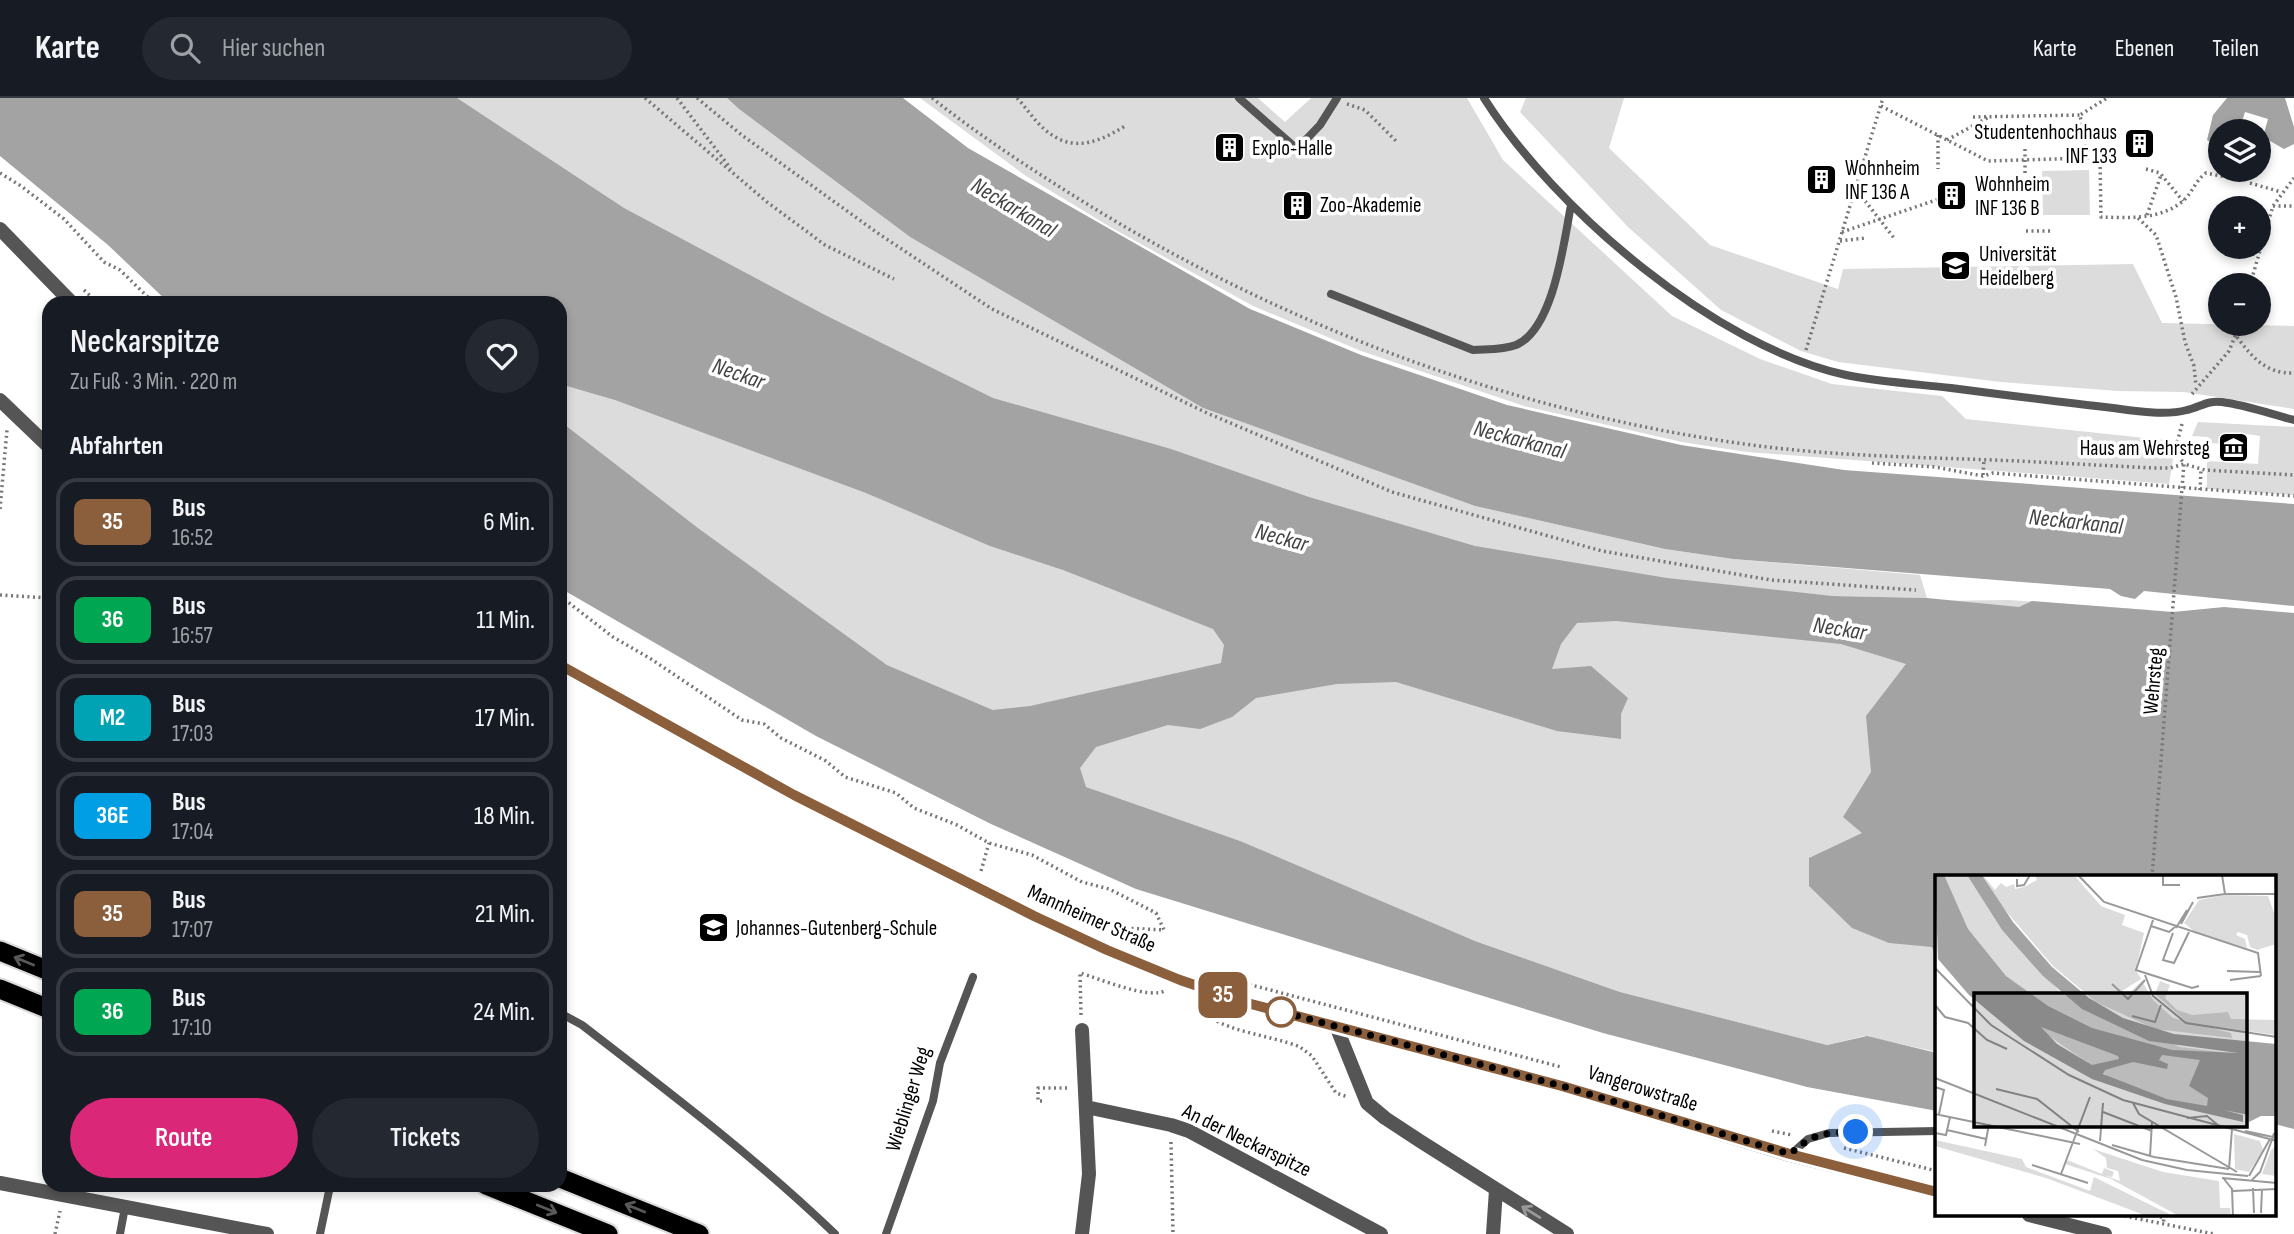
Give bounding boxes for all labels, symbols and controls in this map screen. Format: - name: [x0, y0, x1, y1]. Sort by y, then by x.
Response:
- search box: [142, 17, 632, 80]
- text: Karte: [35, 28, 100, 68]
- icon: search: [166, 29, 204, 67]
- text: Hier suchen: [222, 33, 325, 64]
- text: Karte: [2033, 34, 2077, 63]
- text: Ebenen: [2115, 34, 2174, 63]
- text: Teilen: [2212, 34, 2259, 63]
- map controls: [2208, 119, 2271, 336]
- button: layers: [2208, 119, 2271, 182]
- place label: Studentenhochhaus INF 133: [1974, 120, 2117, 169]
- building icon: Studentenhochhaus INF 133: [2123, 127, 2157, 161]
- building icon: Explo-Halle: [1212, 131, 1246, 165]
- place label: Explo-Halle: [1252, 136, 1333, 161]
- place label: Wohnheim INF 136 A: [1845, 156, 1920, 205]
- building icon: Wohnheim INF 136 A: [1805, 163, 1839, 197]
- water label: Neckarkanal: [966, 172, 1062, 245]
- place label: Wohnheim INF 136 B: [1975, 172, 2050, 221]
- building icon: Wohnheim INF 136 B: [1935, 179, 1969, 213]
- building icon: Zoo-Akademie: [1280, 188, 1314, 222]
- place label: Zoo-Akademie: [1320, 193, 1421, 218]
- button: +: [2208, 196, 2271, 259]
- place label: Universität Heidelberg: [1979, 242, 2057, 291]
- school or university icon: Universität Heidelberg: [1939, 249, 1973, 283]
- button: −: [2208, 273, 2271, 336]
- button: heart: [465, 319, 539, 393]
- text: Neckarspitze: [70, 322, 220, 362]
- water label: Neckar: [709, 352, 770, 396]
- text: Zu Fuß · 3 Min. · 220 m: [70, 368, 237, 396]
- water label: Neckarkanal: [1471, 414, 1570, 466]
- text: Abfahrten: [70, 431, 163, 462]
- museum icon: Haus am Wehrsteg: [2216, 431, 2250, 465]
- place label: Haus am Wehrsteg: [2080, 436, 2210, 461]
- text: Bus: [172, 493, 206, 524]
- water label: Neckarkanal: [2028, 503, 2125, 541]
- text: 35: [102, 507, 123, 536]
- text: 6 Min.: [483, 507, 535, 538]
- water label: Neckar: [1252, 518, 1313, 559]
- text: 16:52: [172, 524, 213, 552]
- text: Bus: [172, 591, 206, 622]
- text: 36: [101, 605, 124, 634]
- text: 11 Min.: [476, 605, 535, 636]
- water label: Neckar: [1811, 611, 1870, 647]
- text: 16:57: [172, 622, 213, 650]
- street label: Wehrsteg: [2138, 647, 2169, 716]
- text: Bus: [172, 689, 206, 720]
- text: M2: [100, 703, 125, 732]
- text: 17 Min.: [475, 703, 535, 734]
- text: 17:03: [172, 720, 213, 748]
- text: Bus: [172, 787, 206, 818]
- text: 36E: [96, 801, 129, 830]
- text: 18 Min.: [474, 801, 535, 832]
- text: 17:04: [172, 818, 213, 846]
- inset map: [1935, 875, 2276, 1216]
- street label: Mannheimer Straße: [1024, 879, 1160, 958]
- text: Bus: [172, 885, 206, 916]
- text: 35: [102, 899, 123, 928]
- text: 21 Min.: [475, 899, 535, 930]
- school or university icon: Johannes-Gutenberg-Schule: [696, 911, 730, 945]
- text: 17:07: [172, 916, 213, 944]
- place label: Johannes-Gutenberg-Schule: [735, 916, 937, 941]
- one-way arrow: [14, 954, 36, 967]
- line badge: 35: [1192, 972, 1254, 1018]
- text: 35: [1212, 980, 1234, 1009]
- text: Bus: [172, 983, 206, 1014]
- text: 36: [101, 997, 124, 1026]
- text: 24 Min.: [473, 997, 535, 1028]
- unlabelled marker: [1266, 997, 1296, 1027]
- text: 17:10: [172, 1014, 212, 1042]
- street label: Wieblinger Weg: [881, 1044, 936, 1155]
- street label: Vangerowstraße: [1585, 1060, 1701, 1117]
- button: Route: [70, 1098, 298, 1178]
- button: Tickets: [312, 1098, 539, 1178]
- street label: An der Neckarspitze: [1177, 1098, 1315, 1182]
- your location: [1838, 1114, 1873, 1149]
- one-way arrow: [625, 1201, 647, 1214]
- one-way arrow: [535, 1204, 557, 1217]
- one-way arrow: [1522, 1205, 1542, 1219]

